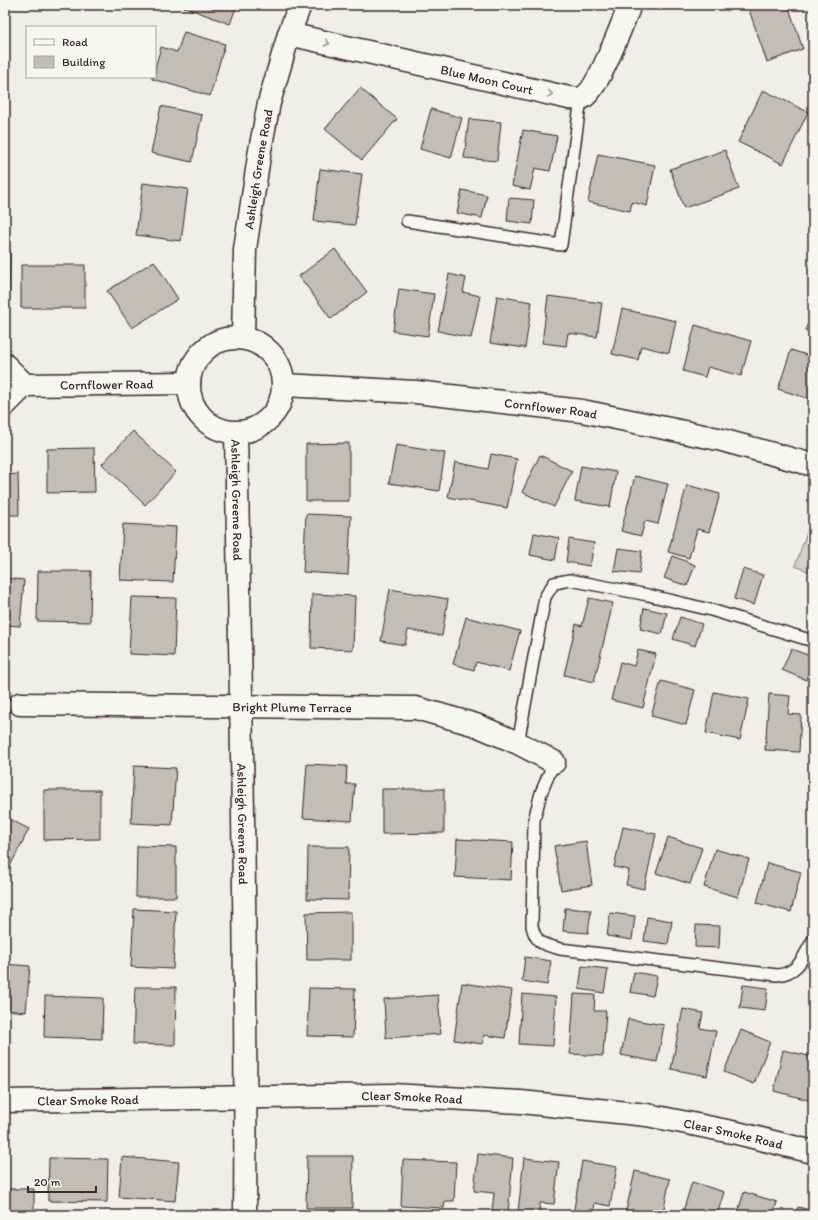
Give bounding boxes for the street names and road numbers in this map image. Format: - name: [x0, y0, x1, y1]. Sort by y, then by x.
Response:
- street label: Blue Moon Court: [439, 62, 535, 98]
- street label: Ashleigh Greene Road: [241, 108, 276, 230]
- street label: Cornflower Road: [60, 376, 154, 393]
- street label: Cornflower Road: [504, 395, 599, 422]
- street label: Ashleigh Greene Road: [228, 439, 245, 561]
- street label: Bright Plume Terrace: [232, 699, 352, 715]
- street label: Ashleigh Greene Road: [234, 763, 251, 885]
- street label: Clear Smoke Road: [361, 1088, 463, 1107]
- street label: Clear Smoke Road: [37, 1092, 139, 1108]
- street label: Clear Smoke Road: [682, 1115, 784, 1152]

